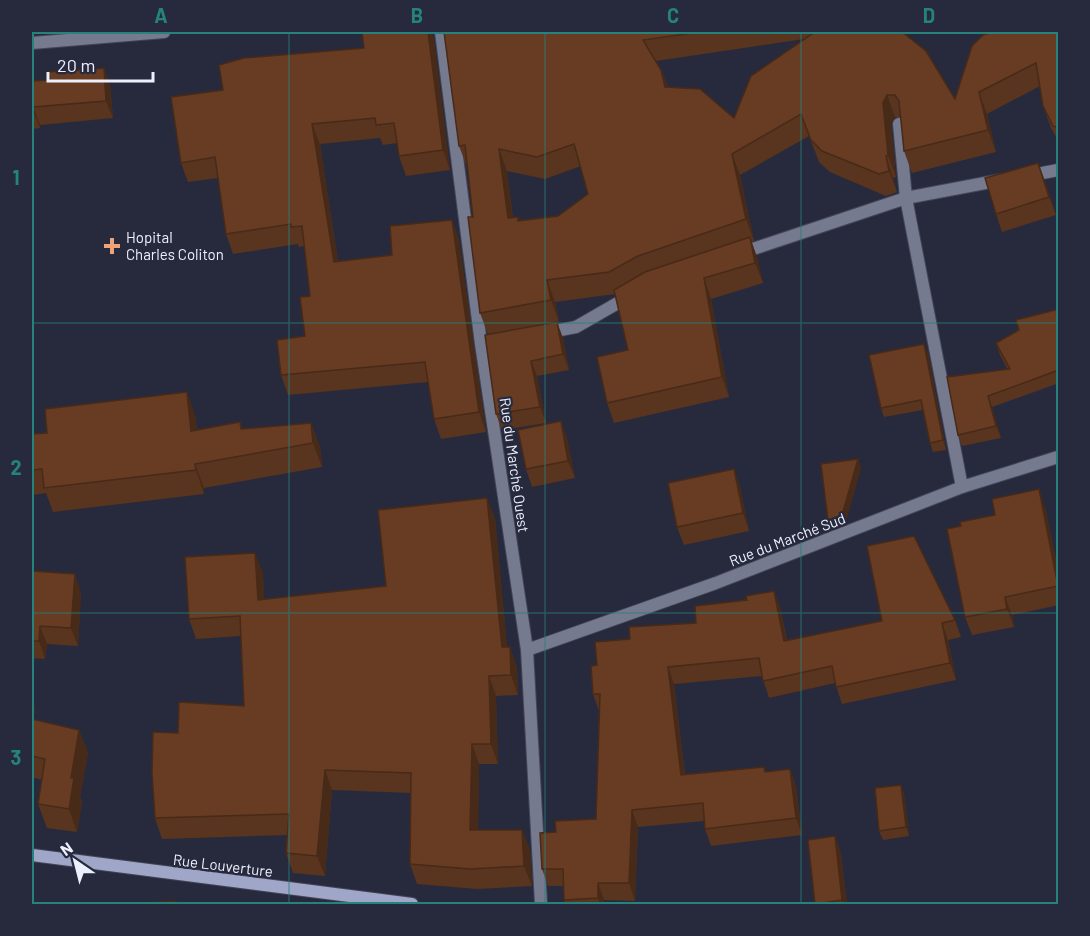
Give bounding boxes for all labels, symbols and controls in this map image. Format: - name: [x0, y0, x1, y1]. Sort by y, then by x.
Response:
- text: A: [154, 3, 168, 27]
- text: B: [411, 3, 423, 27]
- text: C: [667, 3, 679, 27]
- text: D: [923, 3, 935, 27]
- scale bar: [48, 45, 153, 83]
- text: 20 m: [57, 54, 95, 76]
- text: 1: [12, 165, 20, 189]
- place label: Hopital Charles Coliton: [126, 228, 224, 263]
- marker: Hopital Charles Coliton: [103, 237, 121, 255]
- street label: Rue du Marché Ouest: [497, 396, 533, 534]
- text: 2: [10, 455, 22, 479]
- street label: Rue du Marché Sud: [726, 509, 848, 569]
- text: 3: [11, 745, 21, 769]
- north arrow: [45, 831, 105, 891]
- text: N: [56, 837, 76, 859]
- street label: Rue Louverture: [172, 850, 274, 880]

